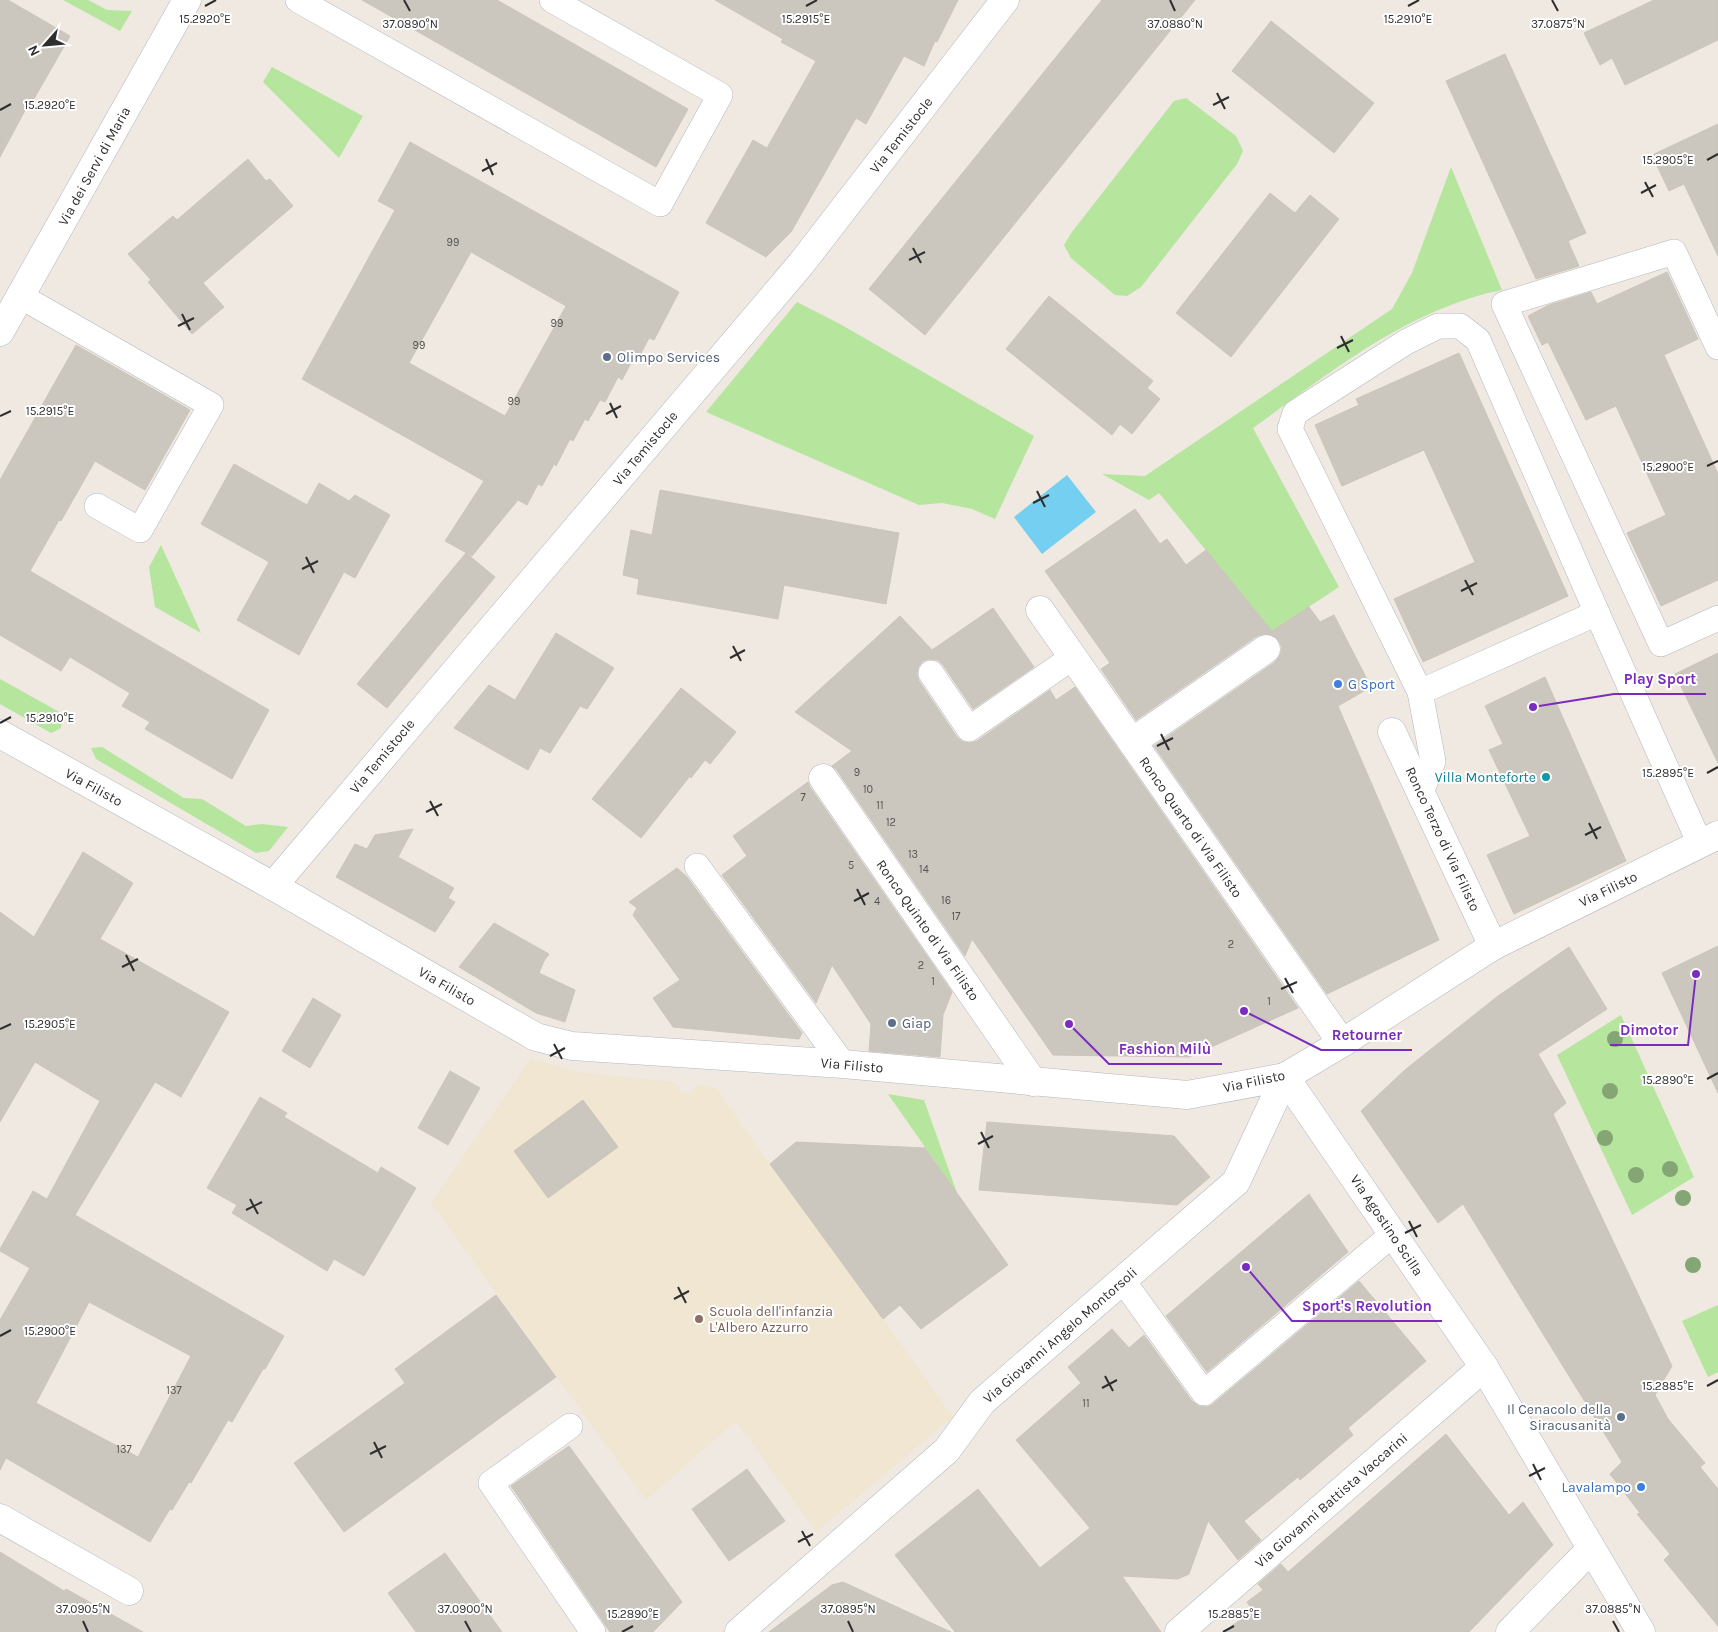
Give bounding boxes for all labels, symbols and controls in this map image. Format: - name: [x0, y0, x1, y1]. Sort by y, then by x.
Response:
- text: 15.2920°E: [179, 12, 231, 26]
- text: 15.2915°E: [782, 12, 830, 26]
- text: 15.2910°E: [1384, 12, 1432, 26]
- text: 37.0890°N: [382, 17, 438, 31]
- text: 37.0880°N: [1147, 17, 1203, 31]
- text: 37.0875°N: [1531, 17, 1585, 31]
- north arrow: [20, 20, 70, 70]
- text: N: [24, 42, 44, 59]
- street label: Via Temistocle: [866, 94, 936, 177]
- text: 15.2920°E: [24, 98, 76, 112]
- street label: Via dei Servi di Maria: [55, 104, 134, 229]
- text: 15.2905°E: [1642, 153, 1694, 167]
- house number: 99: [447, 236, 459, 249]
- house number: 99: [551, 317, 563, 330]
- house number: 99: [413, 339, 425, 352]
- place label: Olimpo Services: [617, 349, 720, 366]
- marker: Olimpo Services: [601, 351, 613, 363]
- house number: 99: [508, 395, 520, 408]
- text: 15.2915°E: [26, 404, 74, 418]
- street label: Via Temistocle: [609, 408, 681, 489]
- text: 15.2900°E: [1642, 460, 1694, 474]
- callout: Play Sport: [1614, 664, 1706, 694]
- text: Play Sport: [1624, 670, 1696, 688]
- place label: G Sport: [1348, 676, 1395, 693]
- marker: G Sport: [1332, 678, 1344, 690]
- text: 15.2910°E: [26, 711, 74, 725]
- street label: Via Temistocle: [346, 716, 418, 797]
- street label: Ronco Quarto di Via Filisto: [1135, 754, 1246, 901]
- street label: Ronco Terzo di Via Filisto: [1402, 764, 1484, 914]
- street label: Via Filisto: [62, 765, 125, 810]
- house number: 9: [854, 766, 860, 779]
- text: 15.2895°E: [1642, 766, 1694, 780]
- place label: Villa Monteforte: [1435, 769, 1536, 786]
- marker: Villa Monteforte: [1540, 771, 1552, 783]
- house number: 10: [863, 783, 873, 796]
- house number: 7: [800, 791, 806, 804]
- house number: 11: [876, 799, 884, 812]
- house number: 12: [886, 816, 896, 829]
- house number: 13: [908, 848, 918, 861]
- street label: Ronco Quinto di Via Filisto: [872, 857, 983, 1004]
- house number: 5: [848, 859, 854, 872]
- house number: 14: [919, 863, 929, 876]
- street label: Via Filisto: [1576, 868, 1640, 911]
- house number: 16: [941, 894, 951, 907]
- house number: 4: [874, 895, 880, 908]
- house number: 17: [952, 910, 960, 923]
- house number: 2: [1228, 938, 1234, 951]
- house number: 2: [918, 959, 924, 972]
- street label: Via Filisto: [415, 963, 478, 1010]
- house number: 1: [931, 975, 935, 988]
- house number: 1: [1267, 995, 1271, 1008]
- place label: Giap: [902, 1015, 931, 1032]
- callout: Dimotor: [1610, 1015, 1688, 1045]
- text: 15.2905°E: [24, 1017, 76, 1031]
- marker: Giap: [886, 1017, 898, 1029]
- callout: Retourner: [1321, 1020, 1412, 1050]
- text: Dimotor: [1620, 1021, 1678, 1039]
- text: Retourner: [1332, 1026, 1402, 1044]
- callout: Fashion Milù: [1109, 1034, 1222, 1064]
- text: Fashion Milù: [1119, 1040, 1211, 1058]
- street label: Via Filisto: [820, 1054, 884, 1077]
- street label: Via Filisto: [1222, 1067, 1287, 1096]
- text: 15.2890°E: [1642, 1073, 1694, 1087]
- street label: Via Agostino Scilla: [1346, 1171, 1427, 1279]
- street label: Via Giovanni Angelo Montorsoli: [980, 1264, 1141, 1407]
- callout: Sport's Revolution: [1292, 1291, 1442, 1321]
- text: Sport's Revolution: [1302, 1297, 1432, 1315]
- place label: Scuola dell'infanzia L'Albero Azzurro: [709, 1303, 833, 1336]
- marker: Scuola dell'infanzia L'Albero Azzurro: [693, 1313, 705, 1325]
- text: 15.2900°E: [24, 1324, 76, 1338]
- text: 15.2885°E: [1642, 1379, 1694, 1393]
- house number: 137: [166, 1384, 182, 1397]
- house number: 11: [1082, 1397, 1090, 1410]
- place label: Il Cenacolo della Siracusanità: [1507, 1401, 1611, 1434]
- marker: Il Cenacolo della Siracusanità: [1615, 1411, 1627, 1423]
- street label: Via Giovanni Battista Vaccarini: [1251, 1429, 1411, 1571]
- house number: 137: [116, 1443, 132, 1456]
- place label: Lavalampo: [1561, 1479, 1631, 1496]
- marker: Lavalampo: [1635, 1481, 1647, 1493]
- text: 37.0905°N: [55, 1602, 111, 1616]
- text: 37.0900°N: [437, 1602, 493, 1616]
- text: 37.0895°N: [820, 1602, 876, 1616]
- text: 37.0885°N: [1585, 1602, 1641, 1616]
- text: 15.2890°E: [607, 1607, 659, 1621]
- text: 15.2885°E: [1208, 1607, 1260, 1621]

